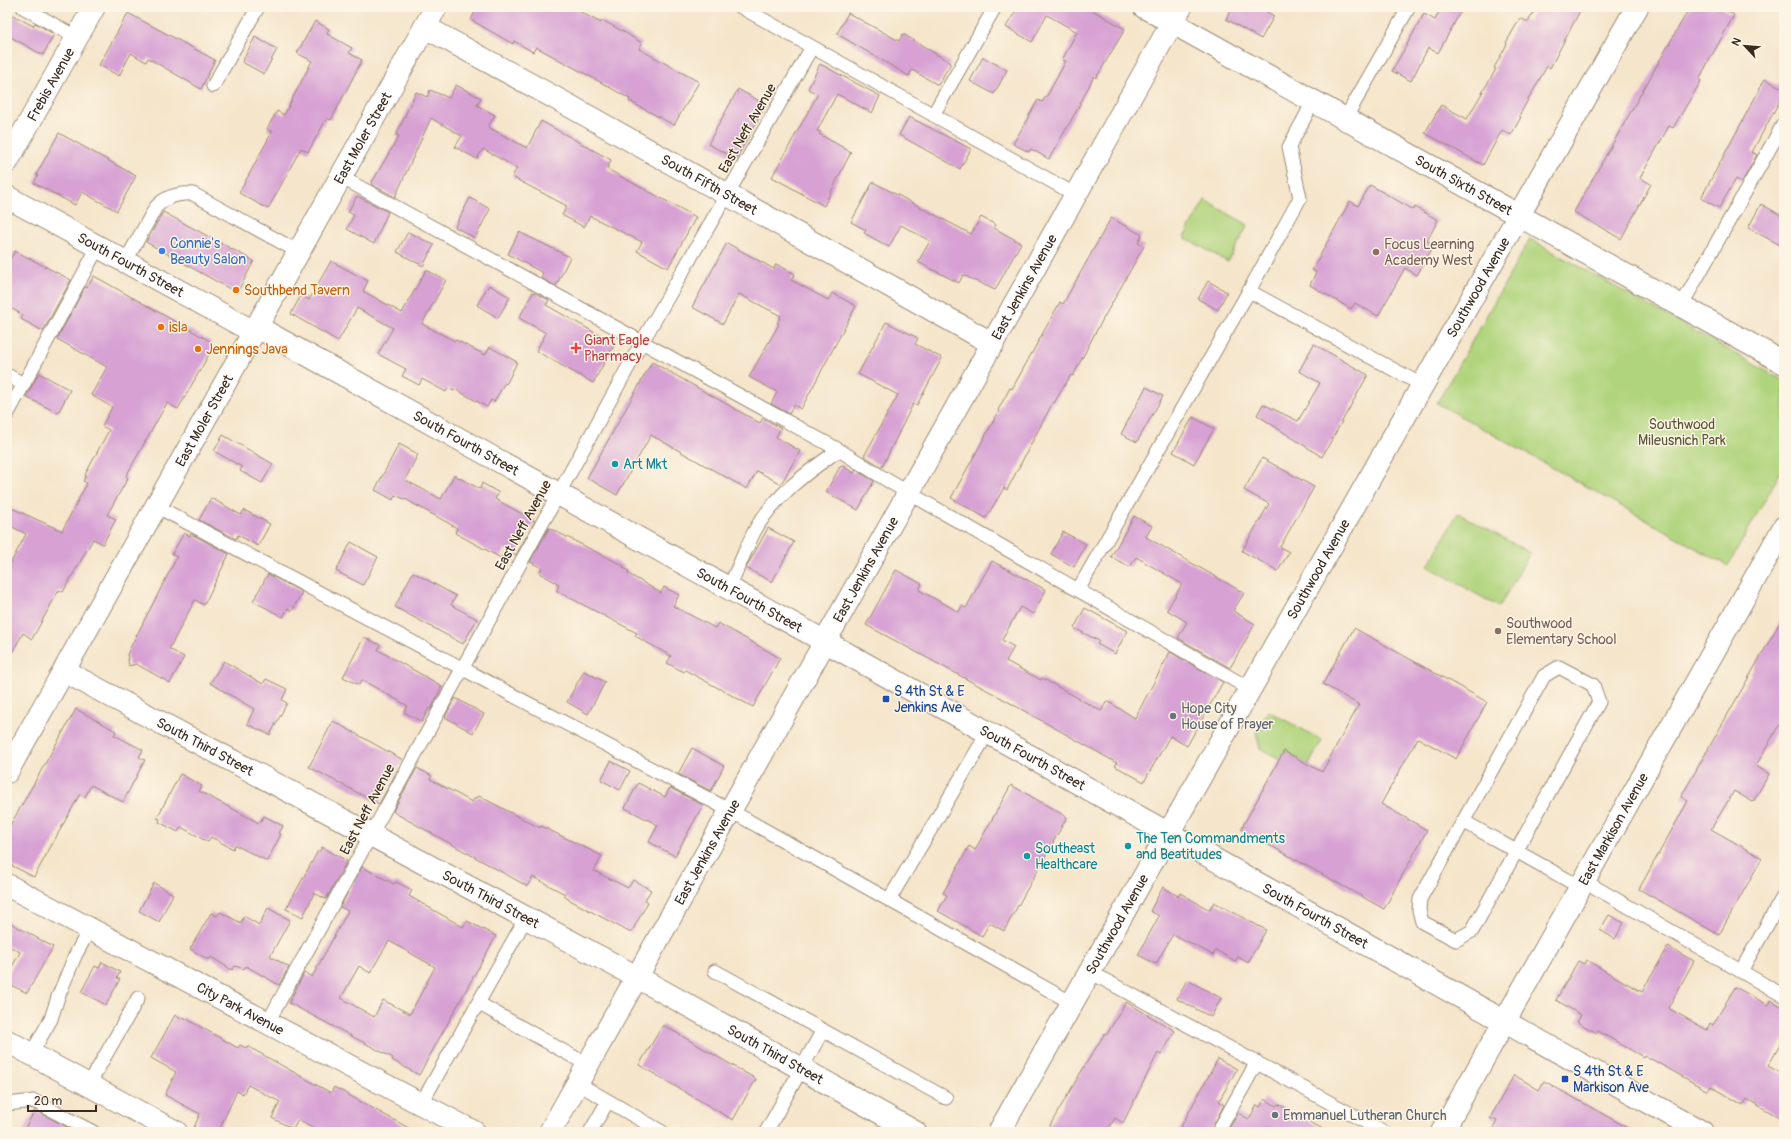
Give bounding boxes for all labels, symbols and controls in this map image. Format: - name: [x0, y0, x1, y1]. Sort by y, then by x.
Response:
- north arrow: [1725, 26, 1765, 66]
- text: N: [1729, 35, 1744, 48]
- street label: Frebis Avenue: [24, 45, 78, 124]
- street label: East Neff Avenue: [715, 80, 780, 176]
- street label: East Moler Street: [330, 89, 396, 187]
- street label: South Fifth Street: [658, 151, 761, 219]
- street label: South Sixth Street: [1412, 151, 1516, 219]
- street label: South Fourth Street: [74, 229, 187, 301]
- street label: East Jenkins Avenue: [988, 231, 1061, 343]
- street label: Southwood Avenue: [1443, 234, 1514, 341]
- place label: Connie's Beauty Salon: [170, 235, 246, 268]
- place label: Focus Learning Academy West: [1384, 236, 1474, 269]
- marker: Connie's Beauty Salon: [157, 246, 167, 256]
- marker: Focus Learning Academy West: [1371, 247, 1381, 257]
- place label: Southbend Tavern: [244, 282, 350, 299]
- marker: Southbend Tavern: [231, 285, 241, 295]
- place label: isla: [169, 319, 188, 336]
- marker: isla: [156, 322, 166, 332]
- place label: Giant Eagle Pharmacy: [584, 332, 649, 365]
- place label: Jennings Java: [206, 341, 288, 358]
- marker: Giant Eagle Pharmacy: [571, 343, 581, 353]
- marker: Jennings Java: [193, 344, 203, 354]
- street label: East Moler Street: [172, 371, 237, 470]
- street label: South Fourth Street: [410, 407, 522, 480]
- park label: Southwood Mileusnich Park: [1638, 416, 1726, 449]
- place label: Art Mkt: [623, 456, 668, 473]
- marker: Art Mkt: [610, 459, 620, 469]
- street label: East Neff Avenue: [492, 477, 555, 573]
- street label: East Jenkins Avenue: [830, 514, 902, 625]
- street label: Southwood Avenue: [1283, 516, 1354, 623]
- street label: South Fourth Street: [693, 564, 806, 637]
- place label: Southwood Elementary School: [1506, 615, 1617, 648]
- marker: Southwood Elementary School: [1493, 626, 1503, 636]
- place label: S 4th St & E Jenkins Ave: [894, 683, 965, 716]
- marker: S 4th St & E Jenkins Ave: [881, 694, 891, 704]
- place label: Hope City House of Prayer: [1181, 700, 1274, 733]
- marker: Hope City House of Prayer: [1168, 711, 1178, 721]
- street label: South Third Street: [153, 714, 257, 780]
- street label: South Fourth Street: [976, 722, 1088, 795]
- street label: East Neff Avenue: [336, 761, 399, 858]
- street label: East Markison Avenue: [1575, 770, 1652, 889]
- street label: East Jenkins Avenue: [671, 796, 744, 908]
- place label: The Ten Commandments and Beatitudes: [1136, 830, 1286, 863]
- place label: Southeast Healthcare: [1035, 840, 1098, 873]
- marker: The Ten Commandments and Beatitudes: [1123, 841, 1133, 851]
- marker: Southeast Healthcare: [1022, 851, 1032, 861]
- street label: South Third Street: [439, 867, 543, 932]
- street label: Southwood Avenue: [1082, 871, 1153, 977]
- street label: South Fourth Street: [1259, 880, 1371, 953]
- street label: City Park Avenue: [194, 979, 287, 1039]
- street label: South Third Street: [724, 1021, 827, 1088]
- place label: S 4th St & E Markison Ave: [1573, 1063, 1649, 1096]
- marker: S 4th St & E Markison Ave: [1560, 1074, 1570, 1084]
- scale bar: [28, 1087, 96, 1113]
- text: 20 m: [34, 1094, 63, 1109]
- place label: Emmanuel Lutheran Church: [1283, 1107, 1447, 1124]
- marker: Emmanuel Lutheran Church: [1270, 1110, 1280, 1120]

